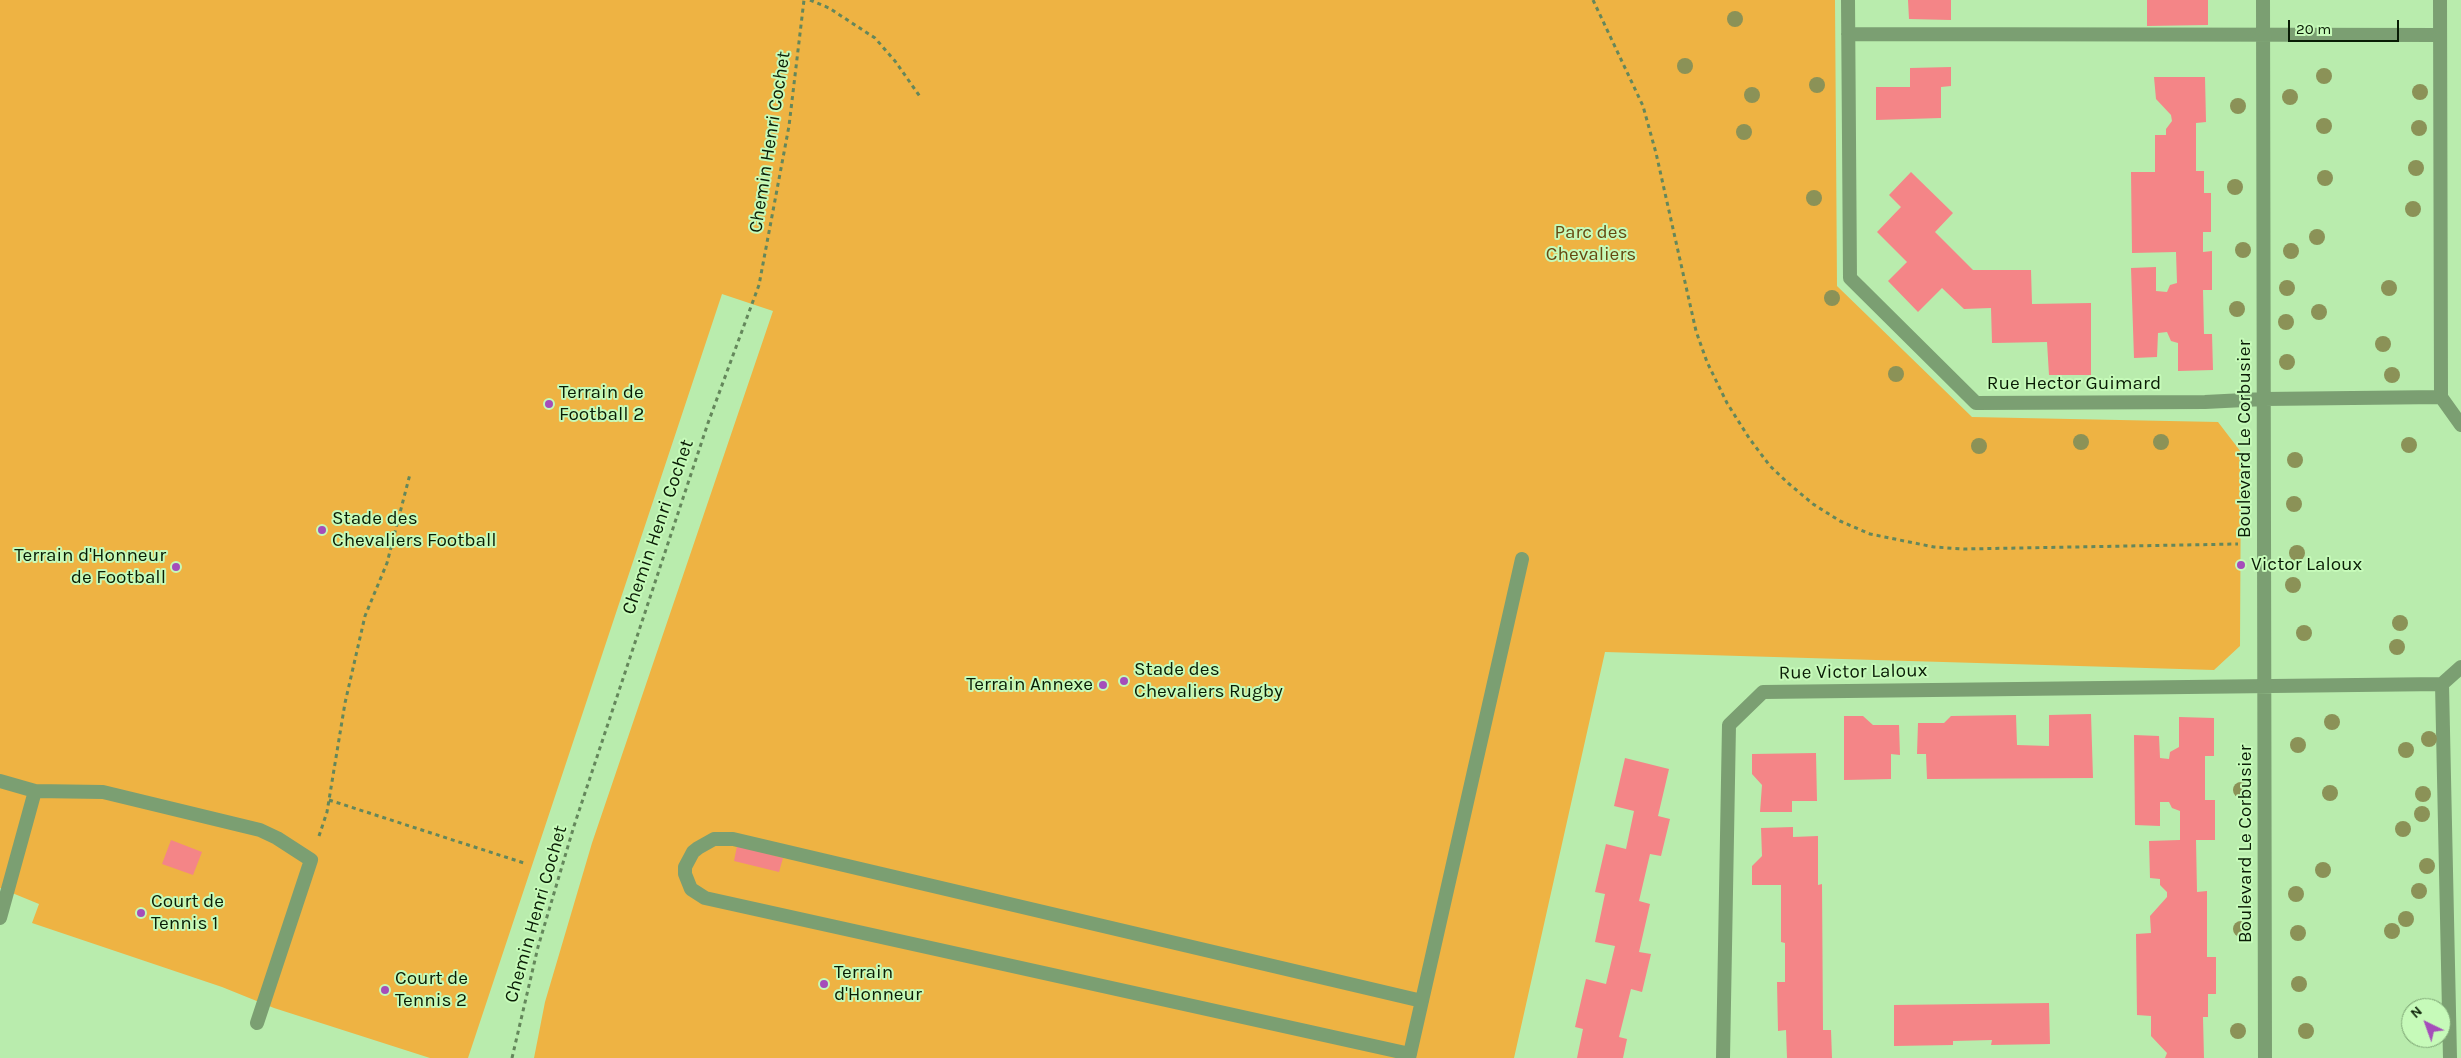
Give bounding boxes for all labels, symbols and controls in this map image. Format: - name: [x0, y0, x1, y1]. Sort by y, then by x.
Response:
- scale bar: [2291, 10, 2402, 42]
- text: 20 m: [2296, 20, 2331, 38]
- street label: Chemin Henri Cochet: [744, 50, 796, 234]
- park label: Parc des Chevaliers: [1546, 222, 1636, 266]
- street label: Boulevard Le Corbusier: [2234, 340, 2256, 538]
- street label: Rue Hector Guimard: [1987, 373, 2161, 395]
- place label: Terrain de Football 2: [559, 382, 644, 426]
- marker: Terrain de Football 2: [543, 398, 555, 410]
- street label: Chemin Henri Cochet: [617, 437, 699, 617]
- place label: Stade des Chevaliers Football: [332, 508, 497, 552]
- marker: Stade des Chevaliers Football: [316, 524, 328, 536]
- place label: Terrain d'Honneur de Football: [14, 545, 166, 589]
- place label: Victor Laloux: [2251, 554, 2362, 576]
- marker: Victor Laloux: [2235, 559, 2247, 571]
- marker: Terrain d'Honneur de Football: [170, 561, 182, 573]
- place label: Stade des Chevaliers Rugby: [1134, 659, 1283, 703]
- street label: Rue Victor Laloux: [1778, 659, 1928, 685]
- place label: Terrain Annexe: [966, 674, 1093, 696]
- marker: Stade des Chevaliers Rugby: [1118, 675, 1130, 687]
- marker: Terrain Annexe: [1097, 679, 1109, 691]
- street label: Boulevard Le Corbusier: [2235, 745, 2257, 943]
- street label: Chemin Henri Cochet: [500, 823, 572, 1005]
- place label: Court de Tennis 1: [151, 891, 224, 935]
- marker: Court de Tennis 1: [135, 907, 147, 919]
- place label: Terrain d'Honneur: [834, 962, 922, 1006]
- place label: Court de Tennis 2: [395, 968, 468, 1012]
- marker: Terrain d'Honneur: [818, 978, 830, 990]
- marker: Court de Tennis 2: [379, 984, 391, 996]
- north arrow: [2401, 998, 2451, 1048]
- text: N: [2407, 1003, 2426, 1022]

